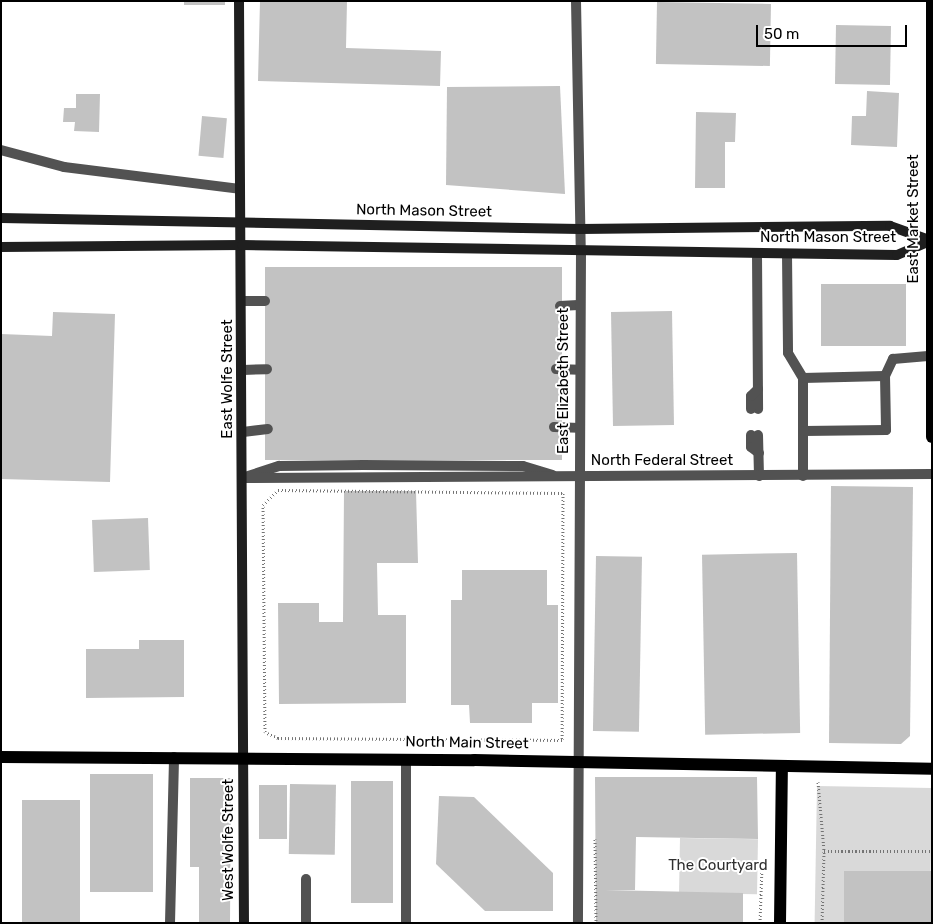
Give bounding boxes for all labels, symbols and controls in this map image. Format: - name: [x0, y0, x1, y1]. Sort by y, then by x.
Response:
- scale bar: [758, 15, 909, 47]
- text: 50 m: [764, 25, 799, 43]
- street label: East Market Street: [905, 154, 923, 284]
- street label: North Mason Street: [356, 201, 492, 221]
- street label: North Mason Street: [760, 229, 896, 247]
- street label: East Elizabeth Street: [555, 308, 573, 454]
- street label: East Wolfe Street: [219, 319, 237, 439]
- street label: North Federal Street: [591, 452, 733, 470]
- street label: North Main Street: [405, 733, 529, 753]
- street label: West Wolfe Street: [220, 779, 238, 901]
- park label: The Courtyard: [668, 857, 768, 875]

